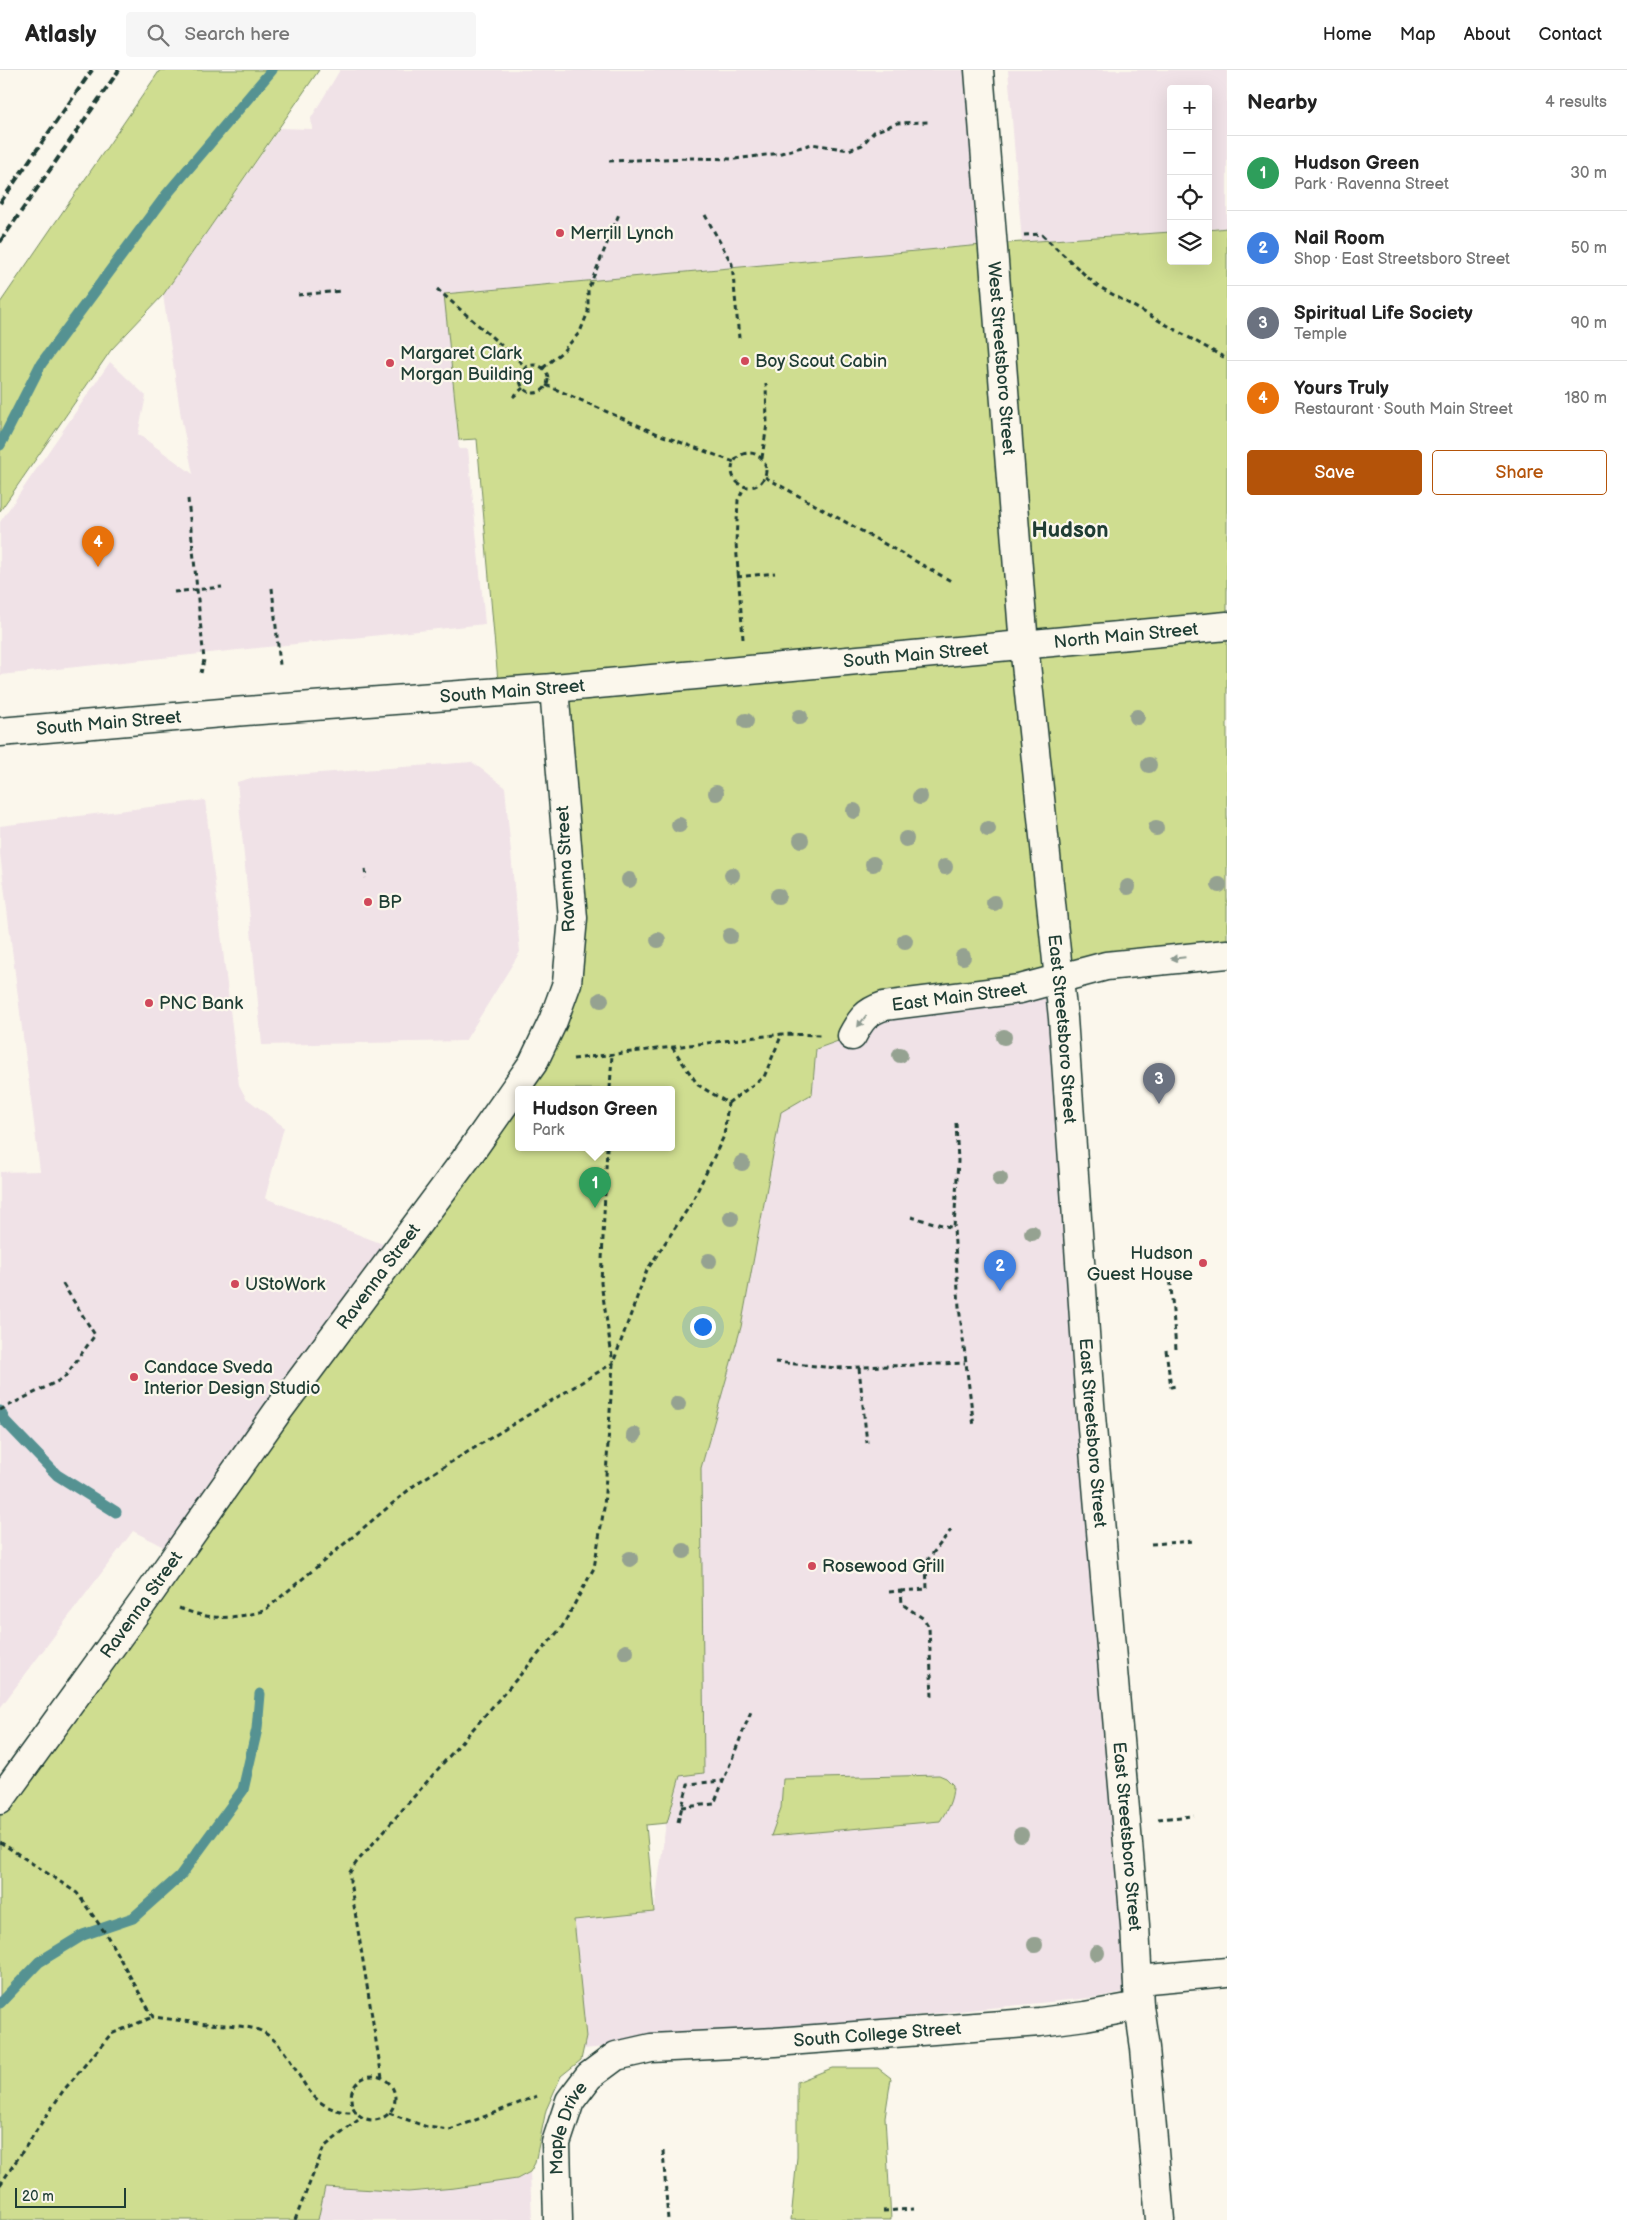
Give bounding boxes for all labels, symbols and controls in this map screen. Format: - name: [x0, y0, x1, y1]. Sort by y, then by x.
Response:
- search box: [126, 12, 476, 57]
- text: Atlasly: [25, 20, 96, 49]
- icon: search: [144, 21, 172, 49]
- text: Search here: [184, 23, 290, 46]
- text: Home: [1323, 24, 1372, 45]
- text: Map: [1400, 24, 1436, 45]
- text: About: [1464, 24, 1511, 45]
- text: Contact: [1539, 24, 1602, 45]
- map controls: [1167, 85, 1212, 265]
- button: +: [1167, 85, 1212, 130]
- text: Nearby: [1247, 90, 1317, 115]
- text: 4 results: [1545, 93, 1607, 112]
- button: −: [1167, 130, 1212, 175]
- text: Hudson Green: [1294, 152, 1419, 175]
- text: 1: [1260, 164, 1266, 183]
- text: 30 m: [1570, 164, 1607, 183]
- button: locate: [1167, 175, 1212, 220]
- text: Park · Ravenna Street: [1294, 175, 1449, 194]
- button: layers: [1167, 220, 1212, 265]
- place label: Merrill Lynch: [570, 223, 674, 244]
- marker: Merrill Lynch: [554, 227, 566, 239]
- text: Nail Room: [1294, 227, 1385, 250]
- text: 2: [1258, 239, 1268, 258]
- text: 50 m: [1571, 239, 1607, 258]
- text: Shop · East Streetsboro Street: [1294, 250, 1510, 269]
- street label: West Streetsboro Street: [984, 261, 1020, 456]
- text: Spiritual Life Society: [1294, 302, 1473, 325]
- text: 3: [1258, 314, 1268, 333]
- text: 90 m: [1571, 314, 1607, 333]
- text: Temple: [1294, 325, 1347, 344]
- place label: Margaret Clark Morgan Building: [400, 343, 533, 385]
- place label: Boy Scout Cabin: [755, 351, 887, 372]
- marker: Boy Scout Cabin: [739, 355, 751, 367]
- marker: Margaret Clark Morgan Building: [384, 357, 396, 369]
- text: Yours Truly: [1294, 377, 1389, 400]
- text: 4: [1258, 389, 1268, 408]
- text: 180 m: [1565, 389, 1607, 408]
- text: Restaurant · South Main Street: [1294, 400, 1513, 419]
- button: Save: [1247, 450, 1422, 495]
- button: Share: [1432, 450, 1607, 495]
- district label: Hudson: [1031, 517, 1109, 544]
- pin: 4: [82, 526, 114, 567]
- street label: North Main Street: [1053, 618, 1199, 652]
- street label: South Main Street: [842, 638, 990, 672]
- street label: South Main Street: [439, 675, 586, 707]
- street label: South Main Street: [35, 706, 182, 739]
- street label: Ravenna Street: [552, 805, 580, 933]
- place label: BP: [378, 892, 402, 913]
- marker: BP: [362, 896, 374, 908]
- street label: East Streetsboro Street: [1044, 933, 1081, 1125]
- one-way arrow: [1170, 955, 1186, 963]
- street label: East Main Street: [891, 977, 1029, 1015]
- place label: PNC Bank: [159, 993, 243, 1014]
- marker: PNC Bank: [143, 997, 155, 1009]
- one-way arrow: [857, 1014, 867, 1028]
- pin: 3: [1143, 1063, 1175, 1104]
- popup: [515, 1086, 675, 1151]
- text: Hudson Green: [532, 1098, 658, 1121]
- text: Park: [532, 1121, 564, 1140]
- pin: 1: [579, 1167, 611, 1208]
- street label: Ravenna Street: [332, 1219, 425, 1333]
- place label: Hudson Guest House: [1087, 1243, 1193, 1285]
- pin: 2: [984, 1250, 1016, 1291]
- marker: Hudson Guest House: [1197, 1257, 1209, 1269]
- place label: UStoWork: [245, 1274, 325, 1295]
- marker: UStoWork: [229, 1278, 241, 1290]
- your location: [690, 1314, 716, 1340]
- street label: East Streetsboro Street: [1075, 1337, 1111, 1529]
- place label: Candace Sveda Interior Design Studio: [144, 1357, 321, 1399]
- marker: Candace Sveda Interior Design Studio: [128, 1371, 140, 1383]
- street label: Ravenna Street: [96, 1547, 187, 1662]
- place label: Rosewood Grill: [822, 1556, 944, 1577]
- marker: Rosewood Grill: [806, 1560, 818, 1572]
- street label: East Streetsboro Street: [1109, 1741, 1146, 1932]
- street label: South College Street: [793, 2017, 962, 2051]
- street label: Maple Drive: [545, 2077, 592, 2175]
- scale bar: [15, 2185, 126, 2208]
- text: 20 m: [22, 2188, 54, 2205]

